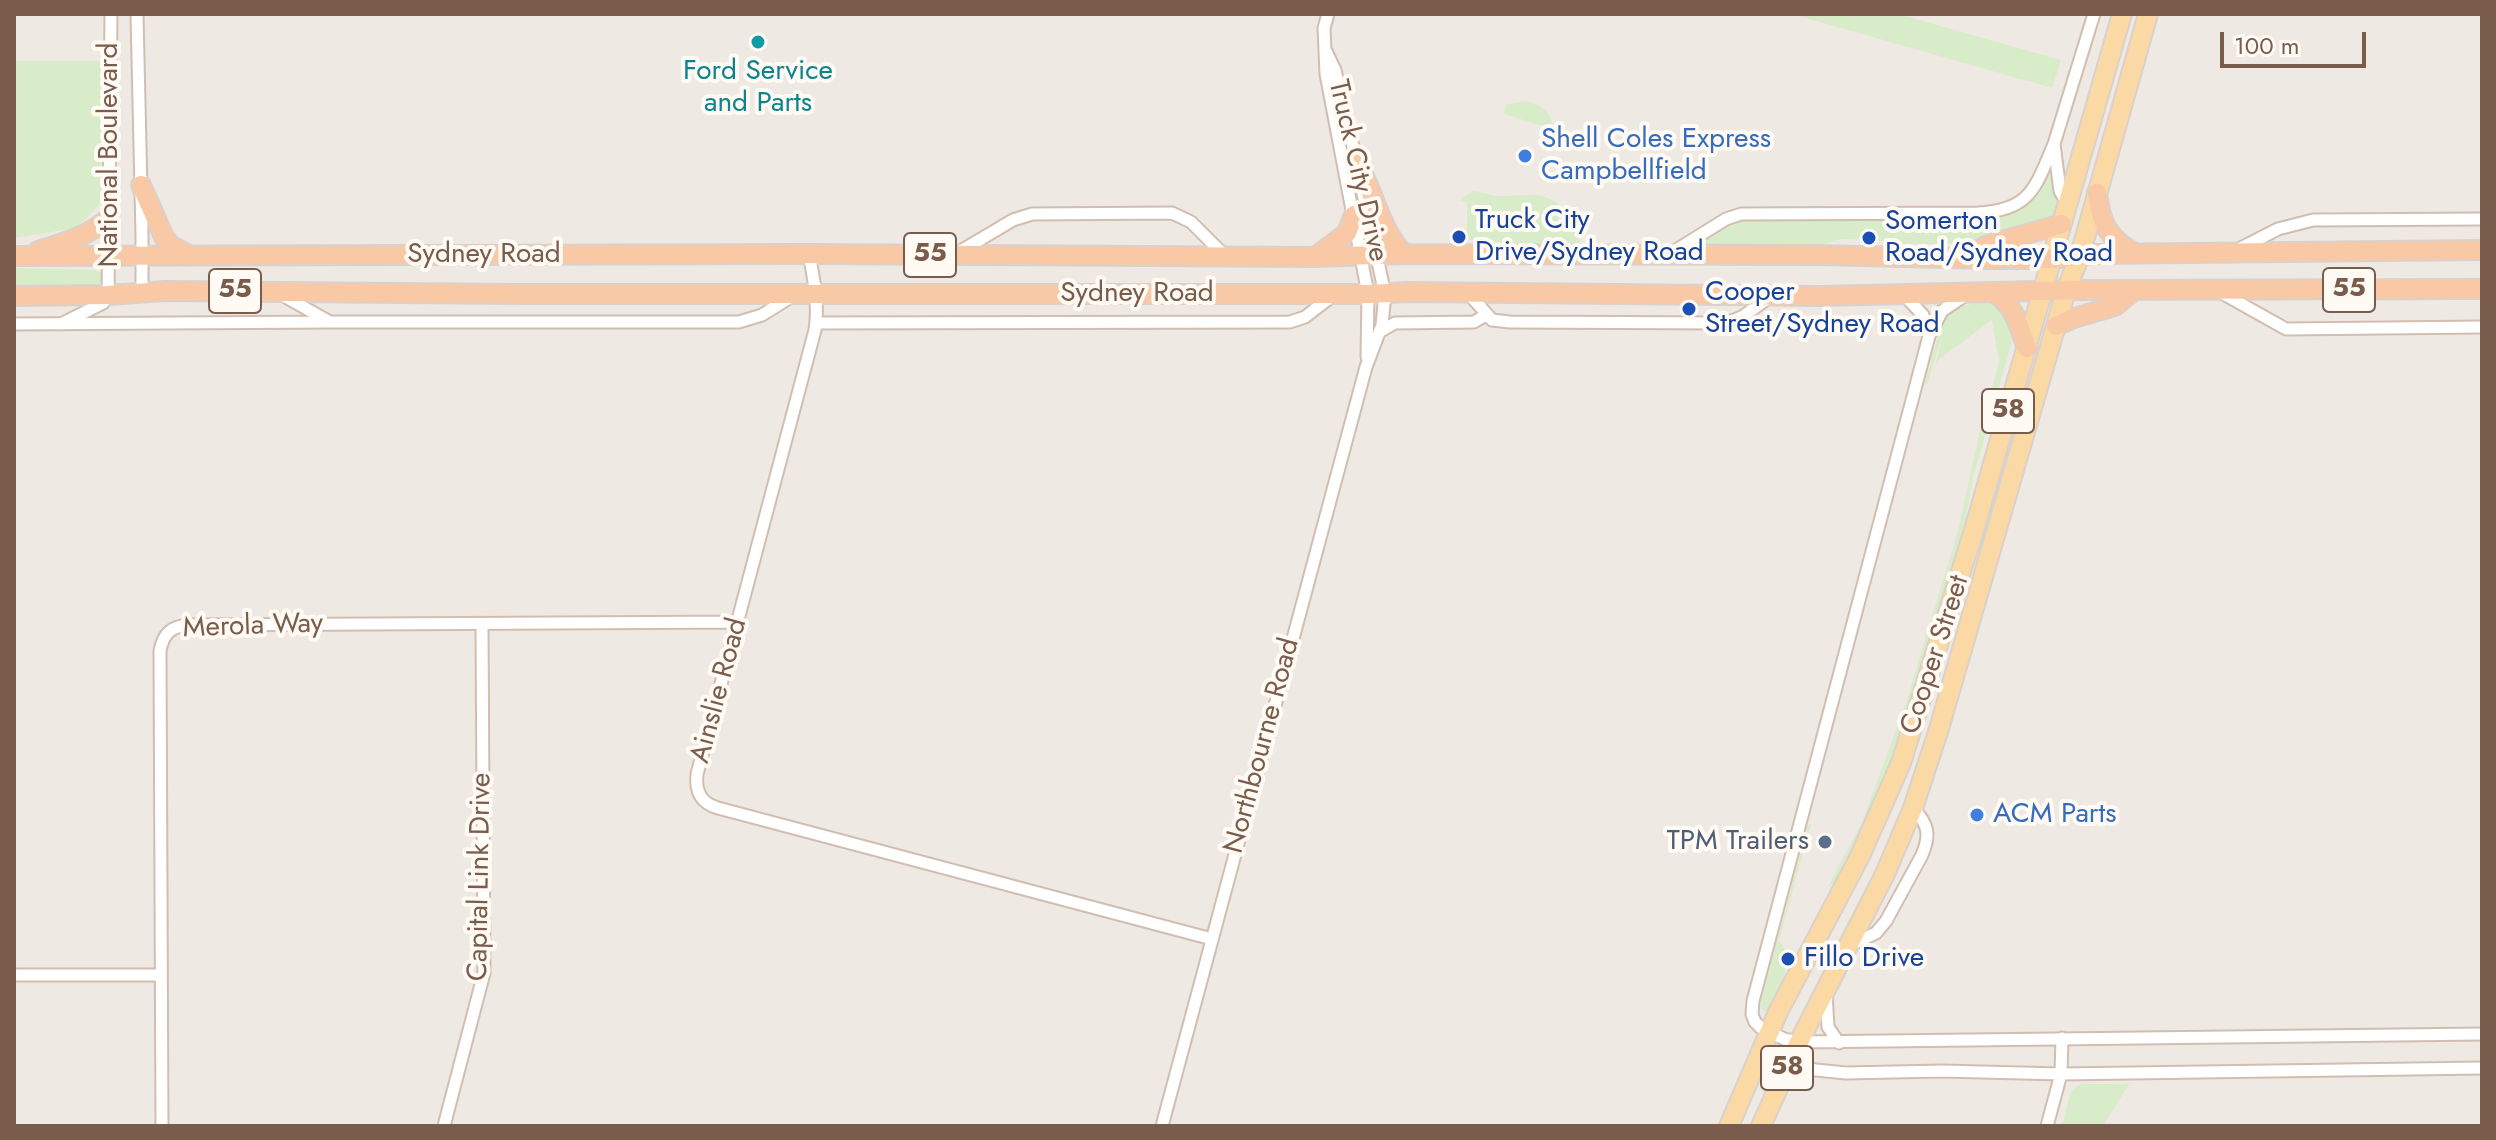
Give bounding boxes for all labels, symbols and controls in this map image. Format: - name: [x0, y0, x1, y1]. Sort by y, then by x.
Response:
- scale bar: [2224, 16, 2370, 66]
- text: 100 m: [2234, 28, 2300, 63]
- marker: Ford Service and Parts: [749, 33, 767, 51]
- street label: National Boulevard: [93, 43, 127, 267]
- place label: Ford Service and Parts: [683, 55, 833, 121]
- street label: Truck City Drive: [1320, 77, 1394, 265]
- place label: Shell Coles Express Campbellfield: [1541, 123, 1771, 189]
- marker: Shell Coles Express Campbellfield: [1516, 147, 1534, 165]
- place label: Truck City Drive/Sydney Road: [1475, 204, 1704, 270]
- place label: Somerton Road/Sydney Road: [1885, 205, 2113, 271]
- marker: Truck City Drive/Sydney Road: [1450, 228, 1468, 246]
- marker: Somerton Road/Sydney Road: [1860, 229, 1878, 247]
- road number: 55: [904, 233, 956, 277]
- street label: Sydney Road: [407, 238, 561, 272]
- road number: 55: [2323, 268, 2375, 312]
- road number: 55: [209, 269, 261, 313]
- place label: Cooper Street/Sydney Road: [1705, 276, 1940, 342]
- street label: Sydney Road: [1060, 277, 1214, 311]
- marker: Cooper Street/Sydney Road: [1680, 300, 1698, 318]
- road number: 58: [1982, 389, 2034, 433]
- street label: Cooper Street: [1895, 571, 1977, 739]
- street label: Merola Way: [182, 608, 324, 646]
- street label: Ainslie Road: [685, 615, 755, 767]
- street label: Northbourne Road: [1218, 635, 1308, 857]
- street label: Capital Link Drive: [462, 772, 500, 982]
- place label: ACM Parts: [1993, 798, 2116, 832]
- marker: ACM Parts: [1968, 806, 1986, 824]
- place label: TPM Trailers: [1667, 825, 1809, 859]
- marker: TPM Trailers: [1816, 833, 1834, 851]
- place label: Fillo Drive: [1804, 942, 1924, 976]
- marker: Fillo Drive: [1779, 950, 1797, 968]
- road number: 58: [1761, 1046, 1813, 1090]

